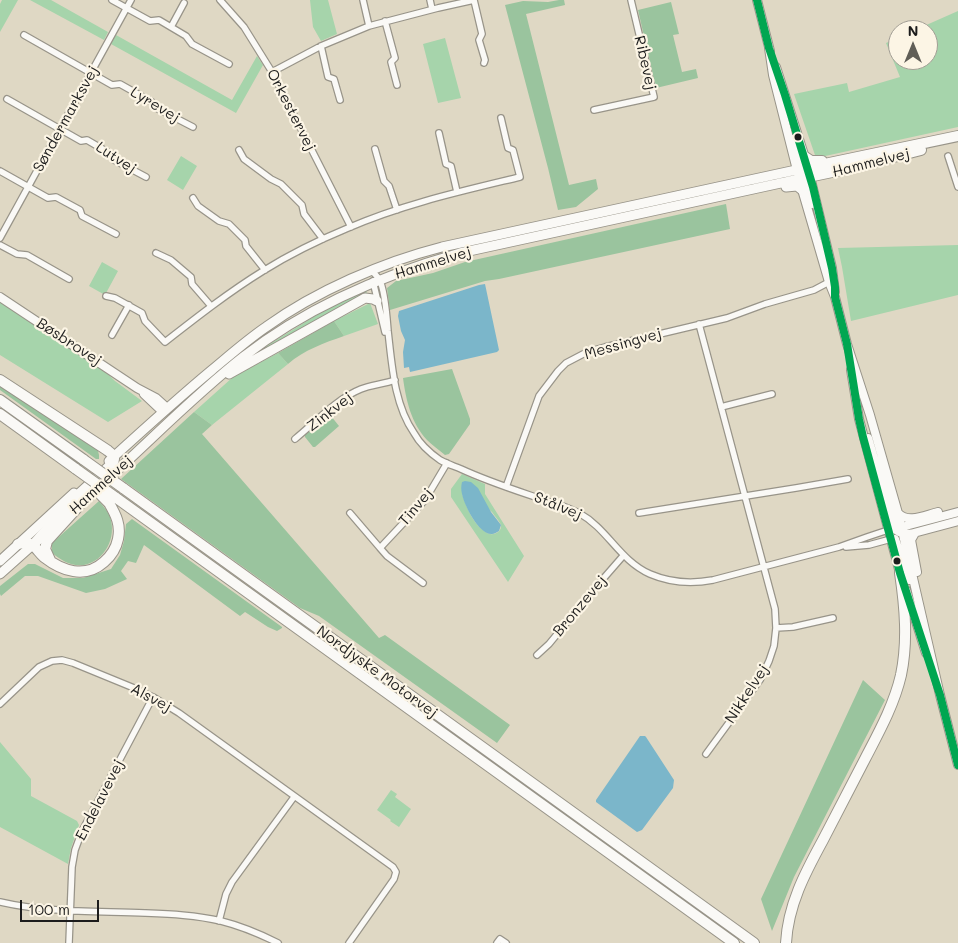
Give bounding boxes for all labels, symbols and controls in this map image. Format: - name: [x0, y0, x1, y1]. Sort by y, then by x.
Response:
- north arrow: [888, 20, 938, 70]
- text: N: [908, 21, 918, 40]
- street label: Ribevej: [630, 34, 660, 92]
- street label: Søndermarksvej: [29, 63, 103, 175]
- street label: Orkestervej: [263, 66, 319, 154]
- street label: Lyrevej: [127, 83, 183, 127]
- unlabelled marker: [793, 132, 803, 142]
- street label: Lutvej: [92, 138, 140, 178]
- street label: Hammelvej: [830, 145, 912, 181]
- street label: Hammelvej: [392, 243, 474, 283]
- street label: Bøsbrovej: [33, 314, 105, 370]
- street label: Messingvej: [582, 324, 664, 364]
- street label: Zinkvej: [303, 389, 357, 435]
- street label: Hammelvej: [66, 452, 136, 518]
- street label: Tinvej: [395, 485, 437, 529]
- street label: Stålvej: [531, 488, 585, 524]
- unlabelled marker: [892, 556, 902, 566]
- street label: Bronzevej: [549, 572, 611, 640]
- street label: Nordjyske Motorvej: [313, 622, 441, 722]
- street label: Nikkelvej: [721, 661, 773, 727]
- street label: Alsvej: [127, 680, 175, 716]
- street label: Endelavevej: [72, 757, 128, 843]
- scale bar: [22, 890, 101, 922]
- text: 100 m: [28, 899, 70, 919]

